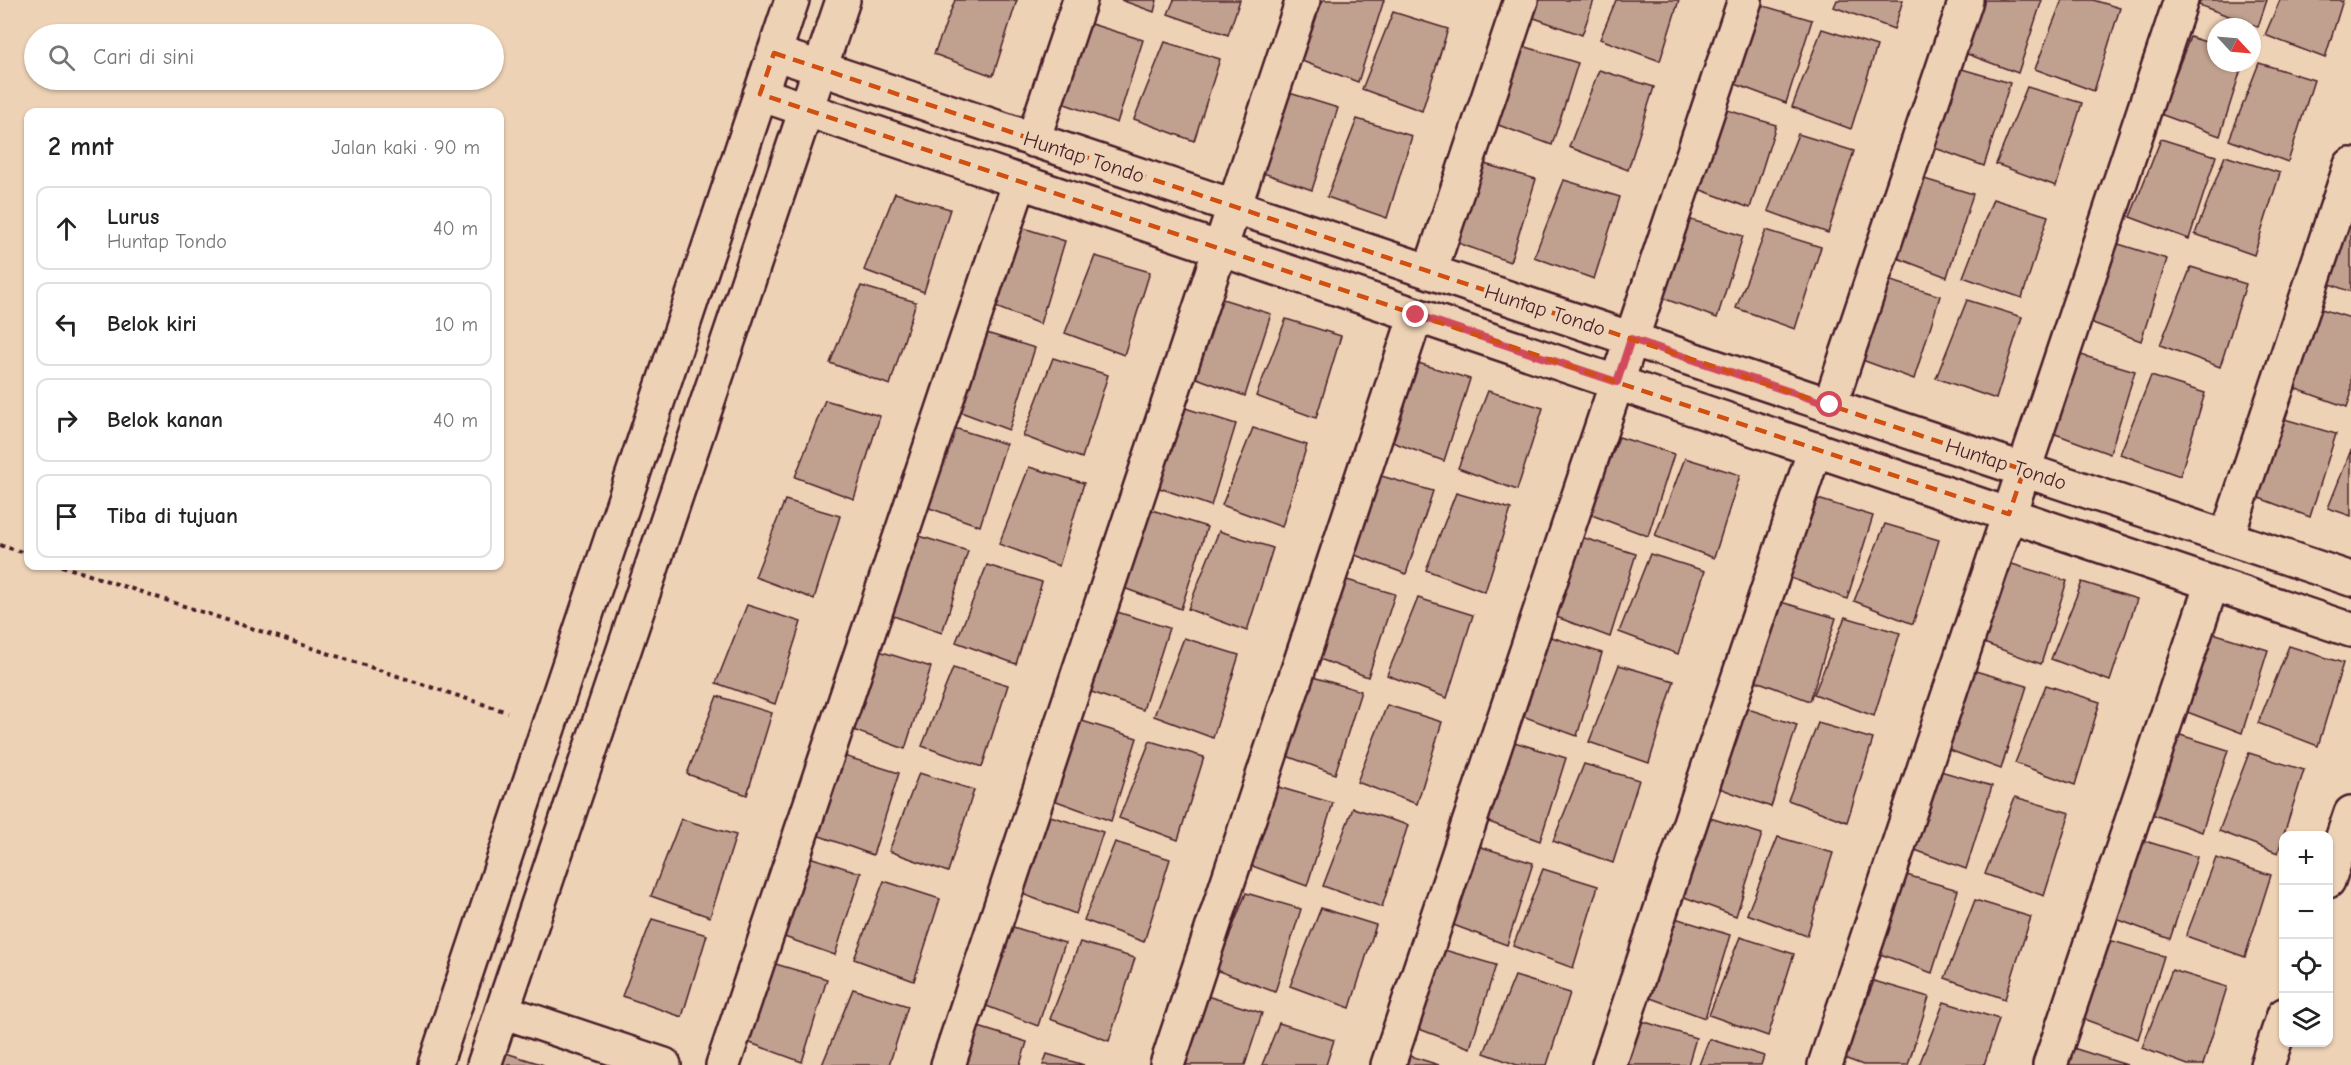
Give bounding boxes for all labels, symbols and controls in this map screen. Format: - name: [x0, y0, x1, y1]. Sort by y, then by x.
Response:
- north arrow: [2207, 18, 2261, 72]
- search box: [24, 24, 504, 90]
- icon: search: [45, 41, 78, 74]
- text: Cari di sini: [93, 44, 194, 70]
- street label: Huntap Tondo: [1020, 126, 1148, 188]
- text: 2 mnt: [48, 132, 114, 162]
- text: Jalan kaki · 90 m: [331, 136, 480, 159]
- text: Lurus: [107, 204, 159, 230]
- icon: ahead: [50, 212, 83, 245]
- text: 40 m: [433, 217, 478, 240]
- text: Huntap Tondo: [107, 230, 227, 253]
- street label: Huntap Tondo: [1481, 279, 1609, 341]
- route end: [1402, 301, 1428, 327]
- icon: left: [50, 308, 83, 341]
- text: Belok kiri: [107, 311, 197, 337]
- text: 10 m: [435, 313, 478, 336]
- route start: [1816, 391, 1842, 417]
- icon: right: [50, 404, 83, 437]
- text: Belok kanan: [107, 407, 223, 433]
- text: 40 m: [433, 409, 478, 432]
- street label: Huntap Tondo: [1942, 433, 2070, 495]
- icon: arrive: [50, 500, 83, 533]
- text: Tiba di tujuan: [107, 503, 238, 529]
- map controls: [2279, 831, 2333, 1047]
- button: +: [2279, 831, 2333, 885]
- button: −: [2279, 885, 2333, 939]
- button: locate: [2279, 939, 2333, 993]
- button: layers: [2279, 993, 2333, 1047]

